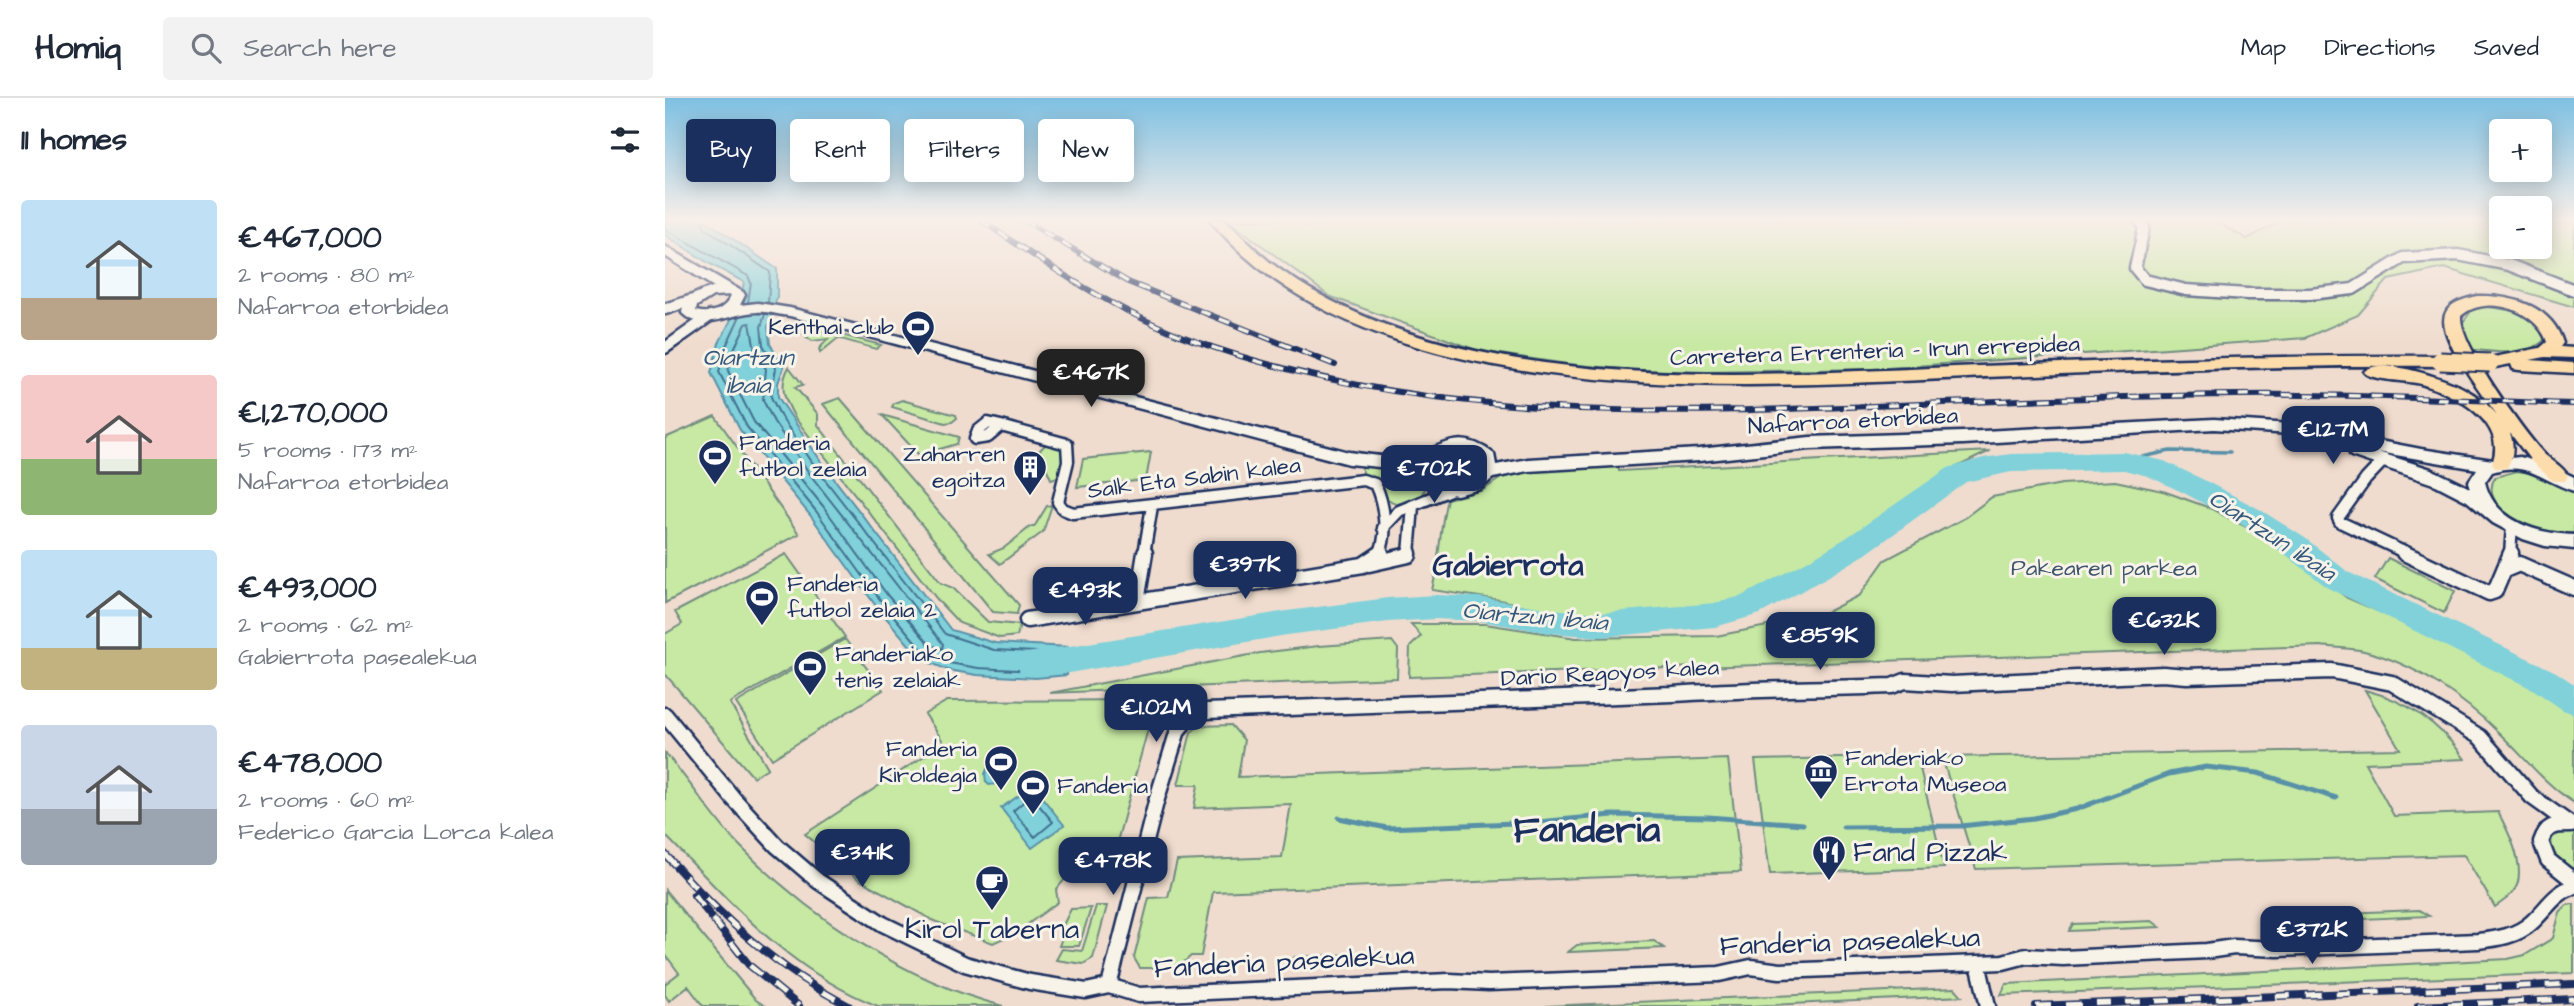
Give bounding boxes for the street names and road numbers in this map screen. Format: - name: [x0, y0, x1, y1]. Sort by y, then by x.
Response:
- street label: Carretera Errenteria – Irun errepidea: [1669, 328, 2081, 374]
- street label: Nafarroa etorbidea: [1747, 400, 1959, 442]
- street label: Salk Eta Sabin kalea: [1086, 449, 1303, 507]
- street label: Dario Regoyos kalea: [1500, 651, 1720, 696]
- street label: Fanderia pasealekua: [1719, 918, 1981, 966]
- street label: Fanderia pasealekua: [1153, 936, 1415, 988]

